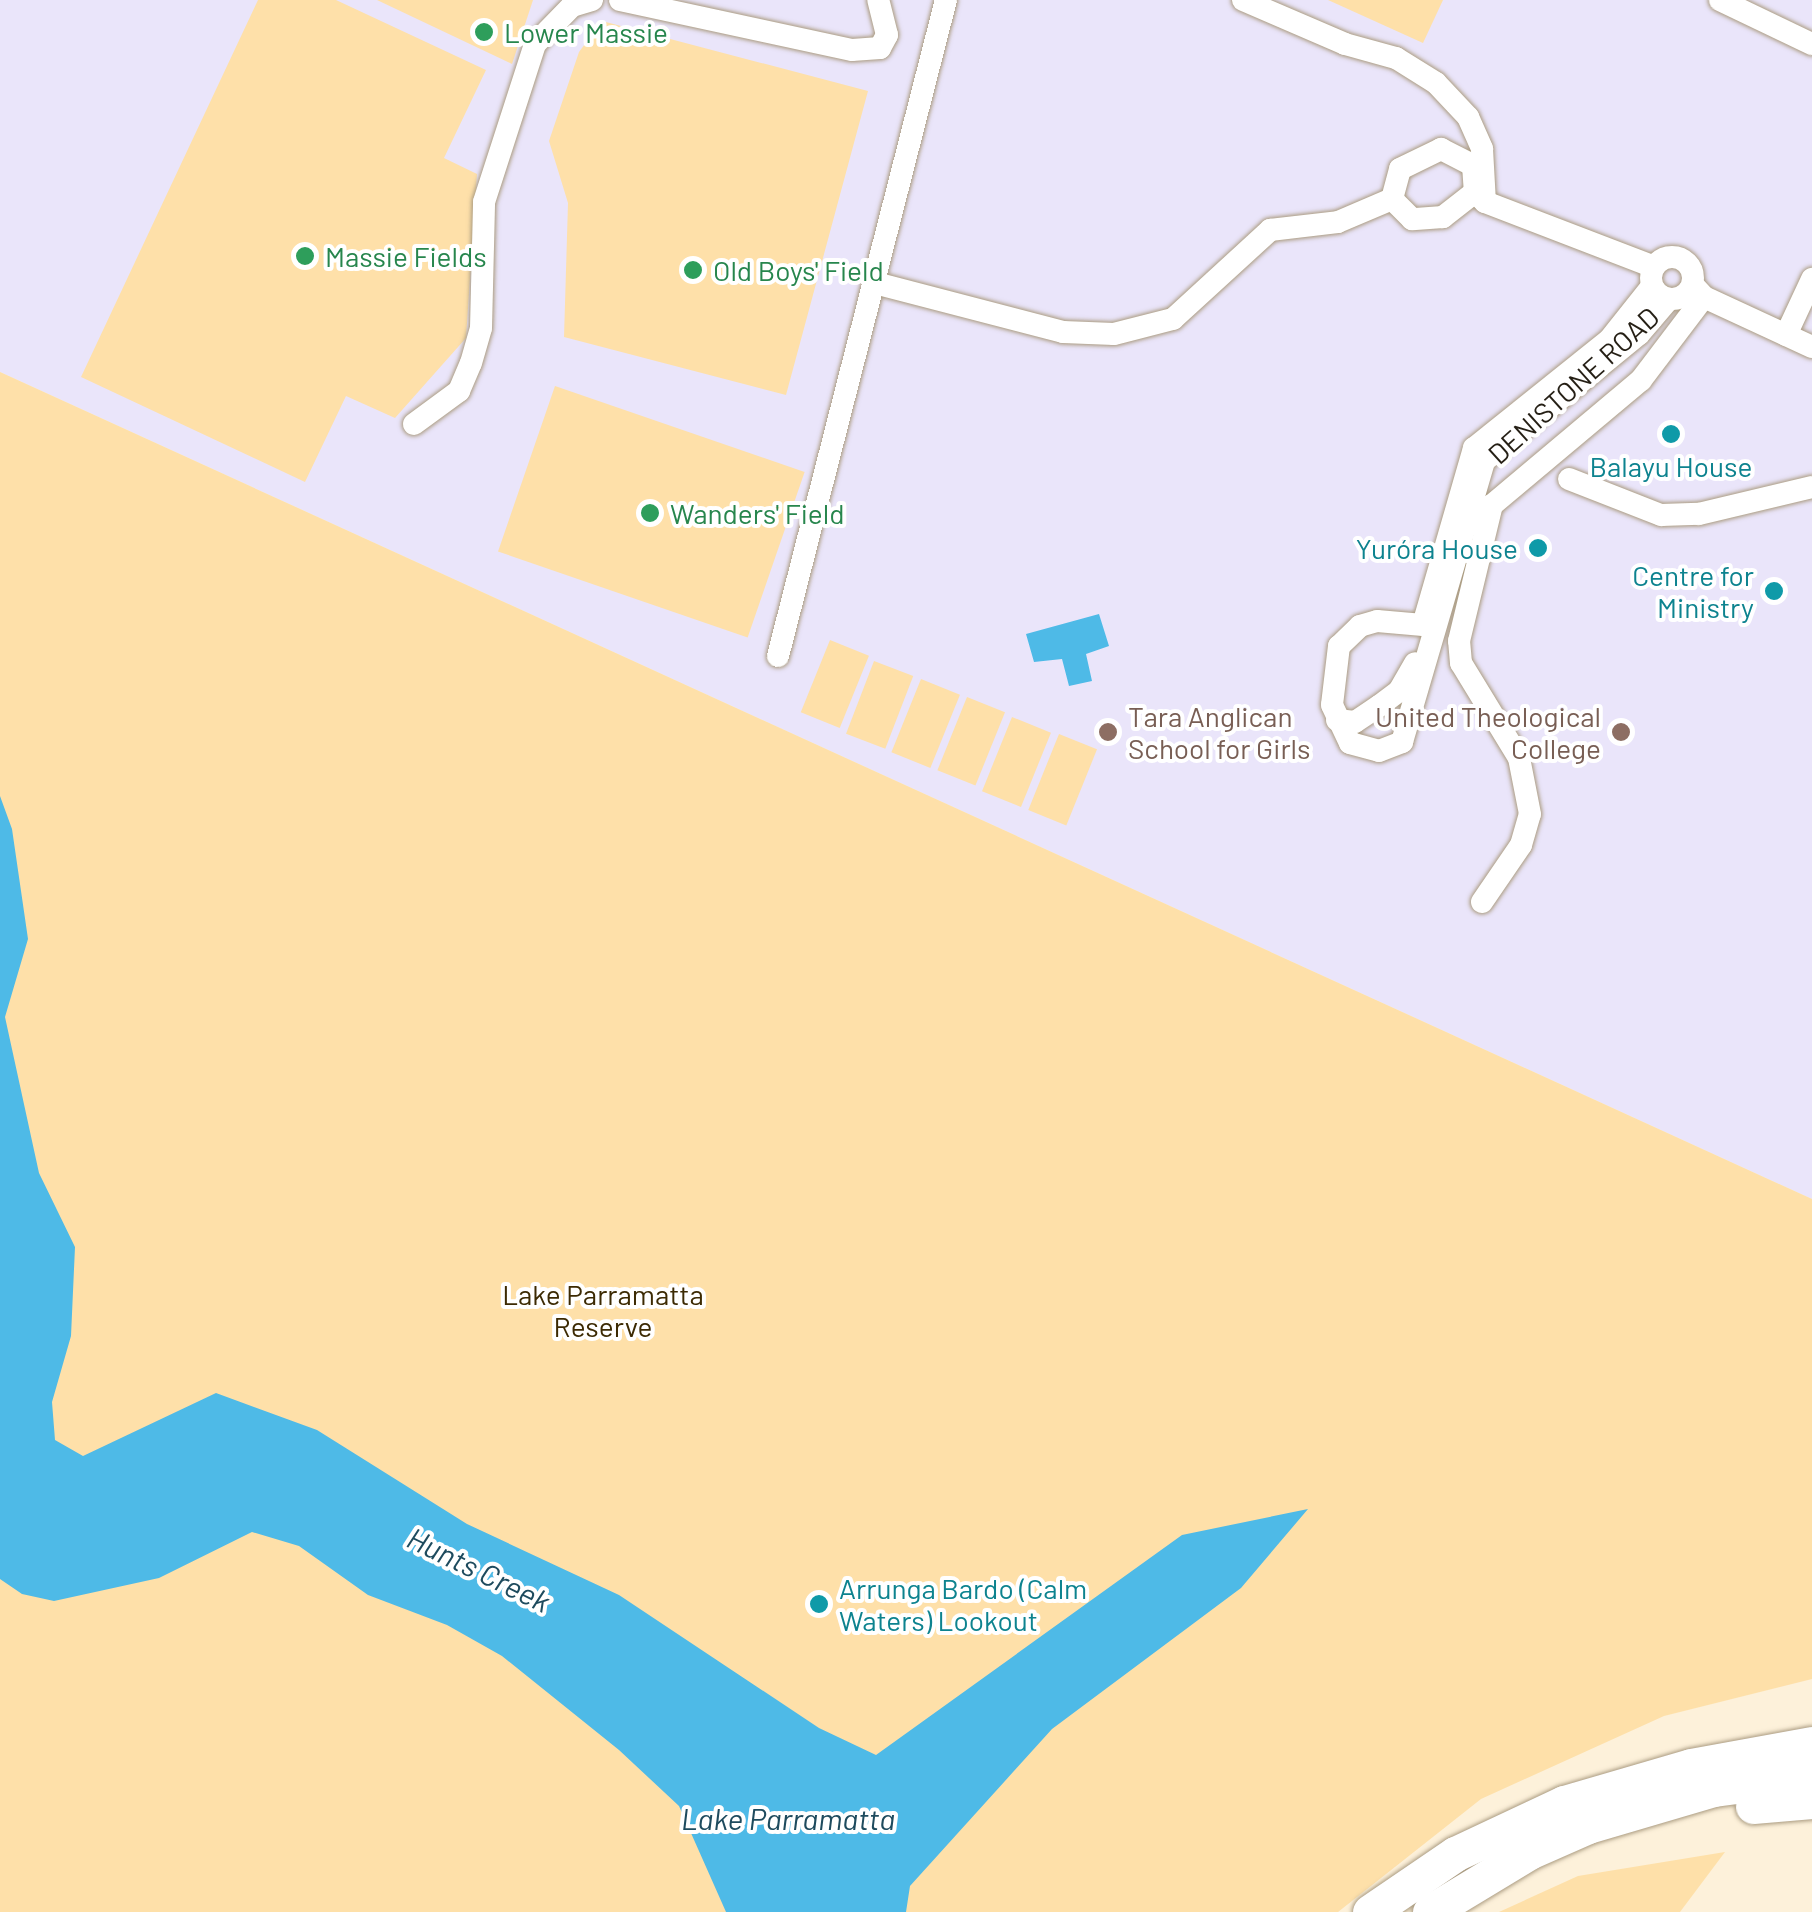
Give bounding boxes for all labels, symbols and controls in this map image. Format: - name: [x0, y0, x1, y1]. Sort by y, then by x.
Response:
- place label: Lower Massie: [504, 15, 668, 49]
- marker: Lower Massie: [473, 21, 495, 43]
- place label: Massie Fields: [325, 239, 487, 273]
- marker: Massie Fields: [294, 245, 316, 267]
- place label: Old Boys' Field: [713, 253, 884, 287]
- marker: Old Boys' Field: [682, 259, 704, 281]
- street label: DENISTONE ROAD: [1481, 300, 1665, 470]
- marker: Balayu House: [1660, 423, 1682, 445]
- place label: Balayu House: [1590, 449, 1752, 483]
- place label: Wanders' Field: [670, 496, 844, 530]
- marker: Wanders' Field: [639, 502, 661, 524]
- place label: Yuróra House: [1356, 531, 1518, 565]
- marker: Yuróra House: [1527, 537, 1549, 559]
- place label: Centre for Ministry: [1632, 558, 1754, 624]
- marker: Centre for Ministry: [1763, 580, 1785, 602]
- place label: Tara Anglican School for Girls: [1128, 699, 1310, 765]
- place label: United Theological College: [1375, 699, 1601, 765]
- marker: Tara Anglican School for Girls: [1097, 721, 1119, 743]
- marker: United Theological College: [1610, 721, 1632, 743]
- park label: Lake Parramatta Reserve: [502, 1277, 704, 1343]
- water label: Hunts Creek: [402, 1519, 556, 1619]
- place label: Arrunga Bardo (Calm Waters) Lookout: [839, 1571, 1087, 1637]
- marker: Arrunga Bardo (Calm Waters) Lookout: [808, 1593, 830, 1615]
- water label: Lake Parramatta: [681, 1800, 895, 1836]

